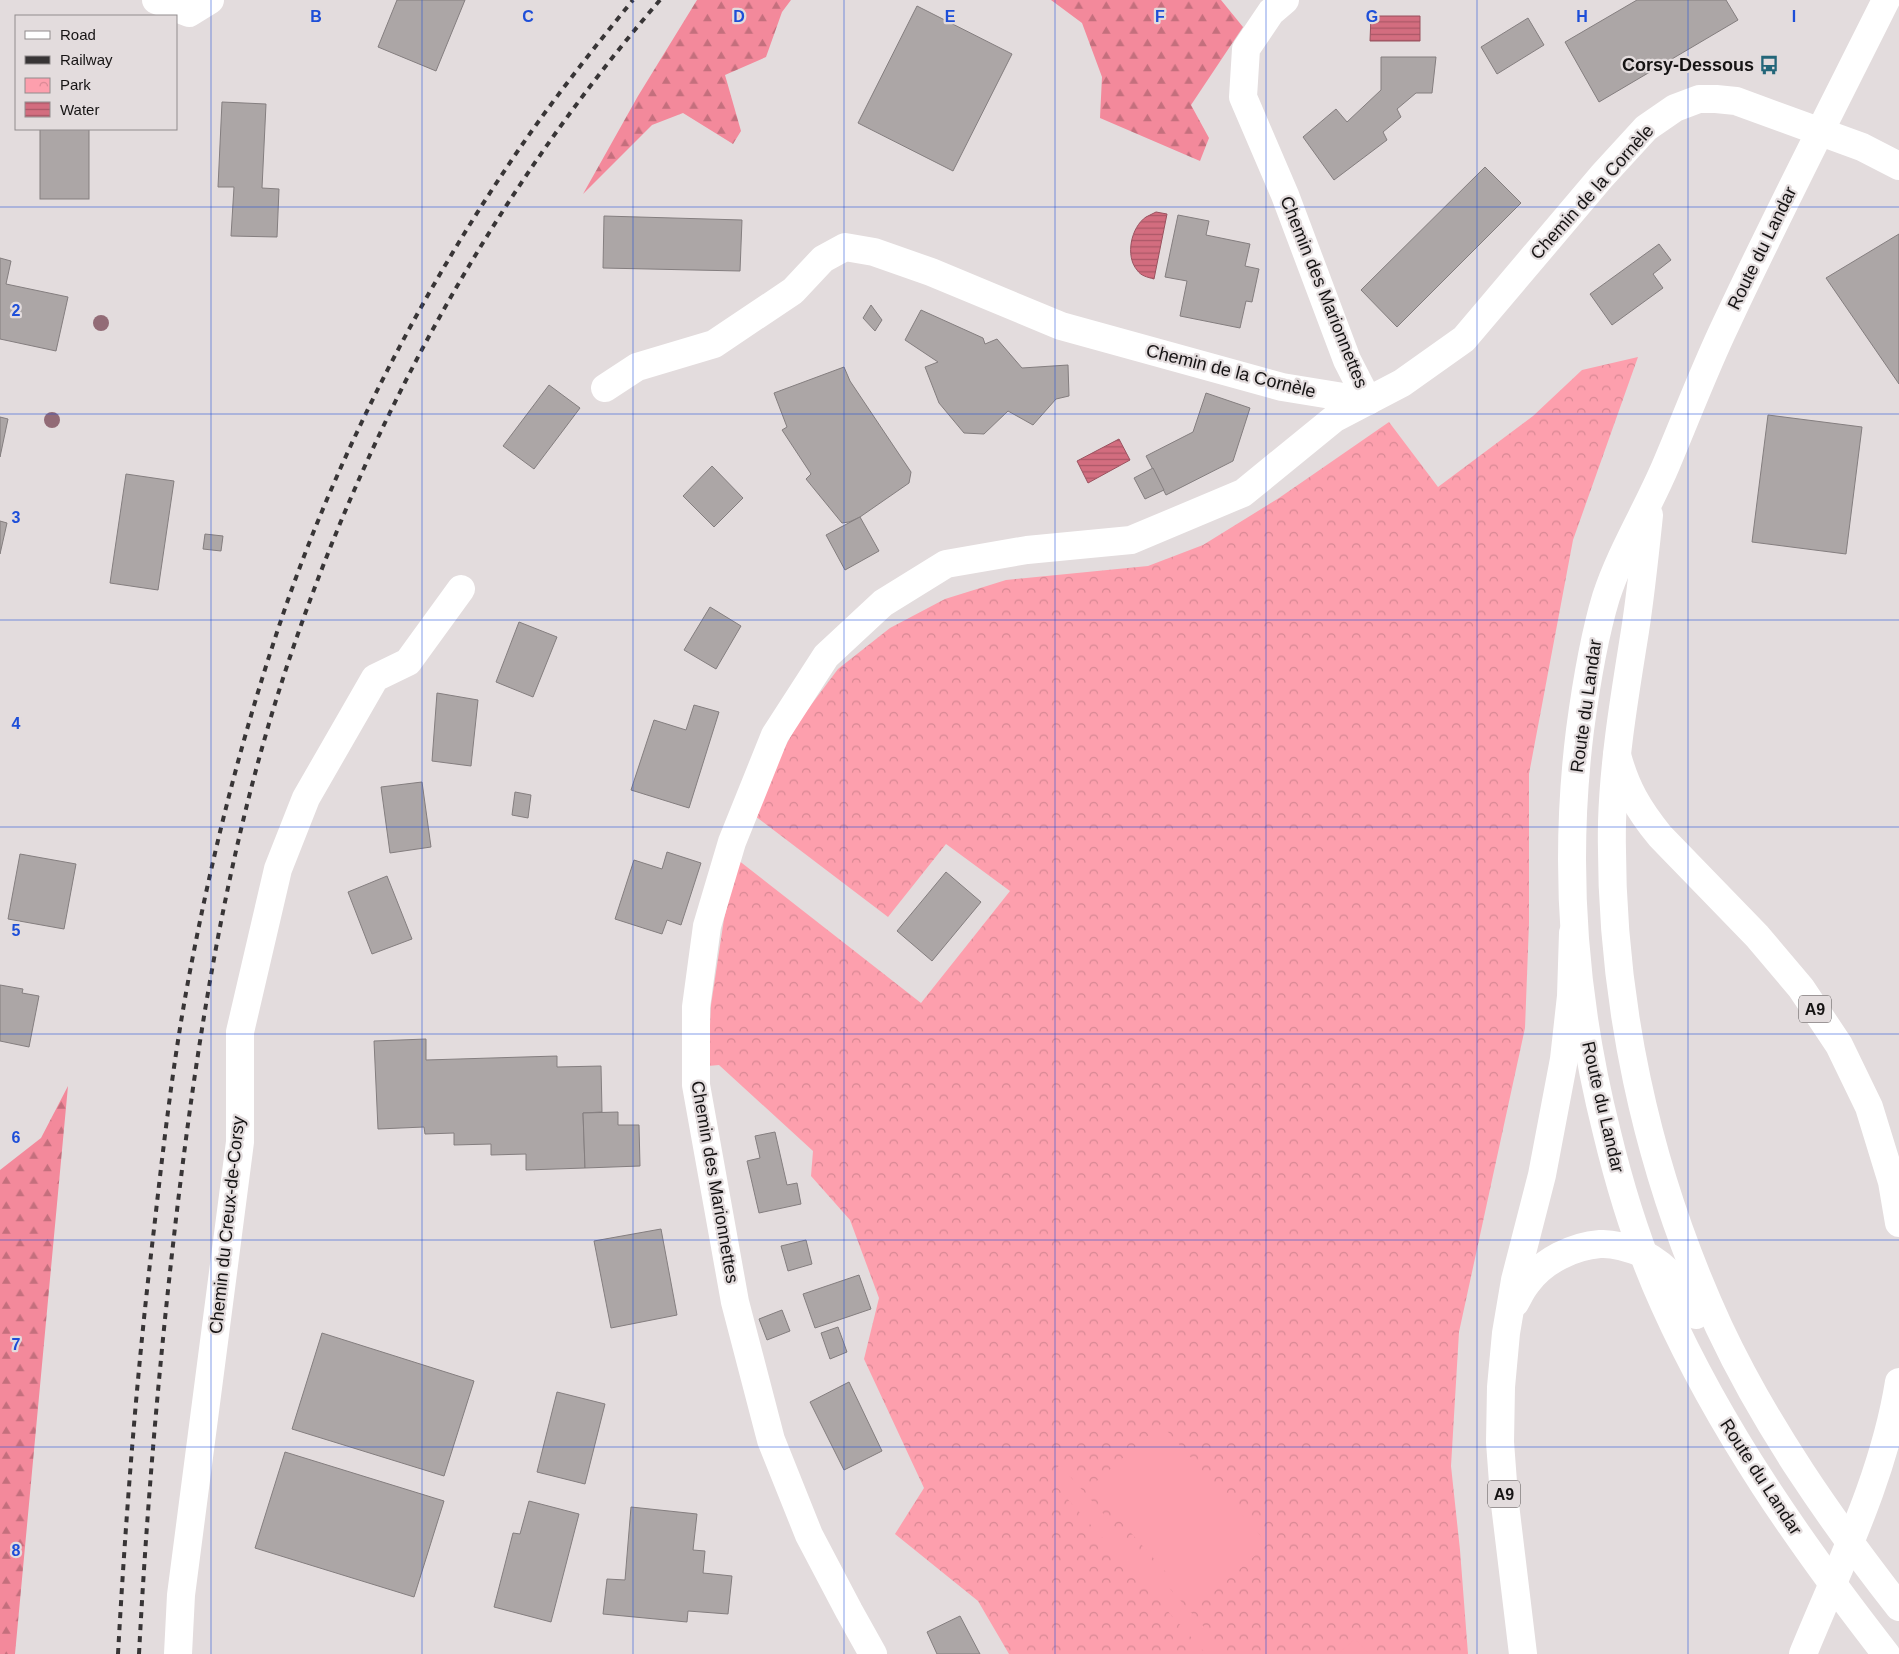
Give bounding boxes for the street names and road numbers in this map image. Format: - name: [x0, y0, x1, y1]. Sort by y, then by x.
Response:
- street label: Chemin de la Cornèle: [1526, 121, 1658, 263]
- street label: Route du Landar: [1724, 183, 1800, 313]
- street label: Chemin des Marionnettes: [1276, 193, 1372, 391]
- street label: Chemin de la Cornèle: [1144, 340, 1318, 402]
- street label: Route du Landar: [1567, 638, 1605, 774]
- road number: A9: [1799, 996, 1831, 1022]
- street label: Route du Landar: [1578, 1039, 1628, 1175]
- street label: Chemin des Marionnettes: [687, 1079, 743, 1285]
- street label: Chemin du Creux-de-Corsy: [206, 1115, 248, 1335]
- street label: Route du Landar: [1716, 1415, 1806, 1539]
- road number: A9: [1488, 1480, 1520, 1508]

